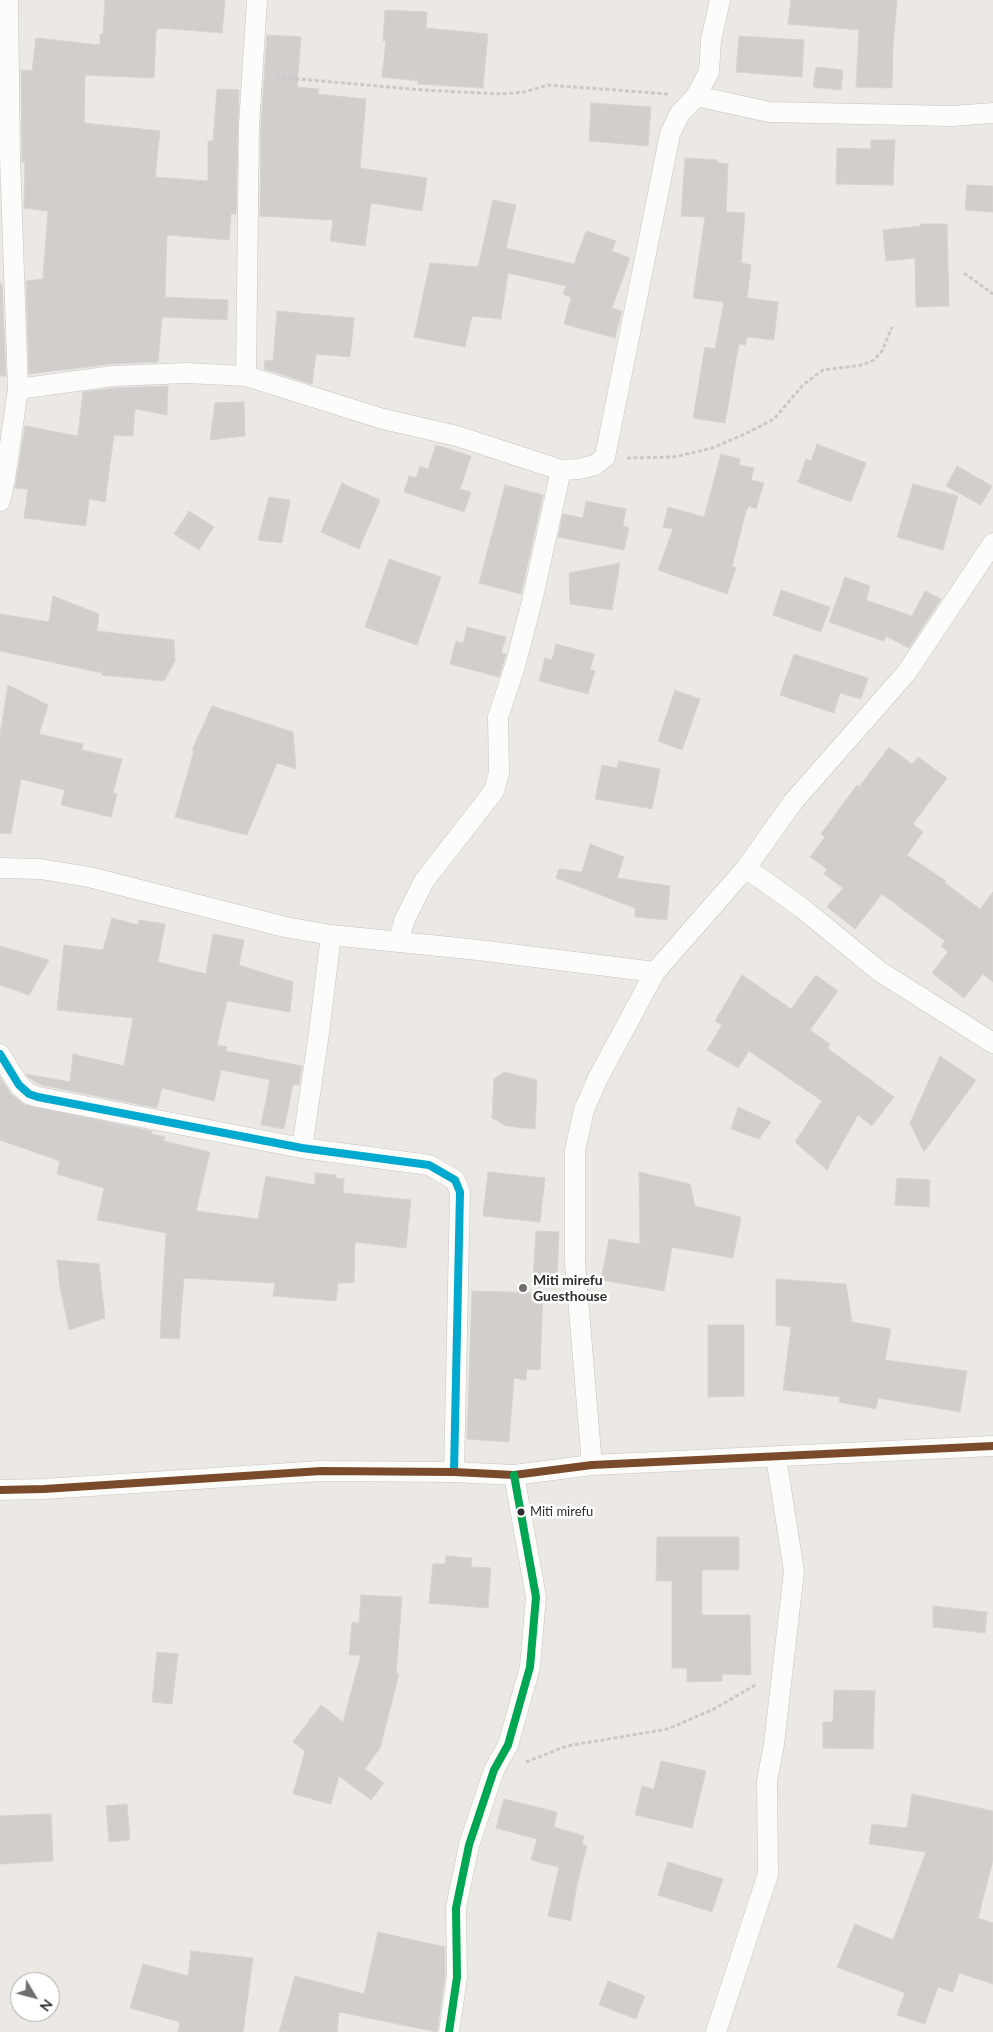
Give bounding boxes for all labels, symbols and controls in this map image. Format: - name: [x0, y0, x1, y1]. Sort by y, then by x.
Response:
- place label: Miti mirefu Guesthouse: [533, 1272, 607, 1304]
- marker: Miti mirefu Guesthouse: [517, 1282, 529, 1294]
- place label: Miti mirefu: [530, 1504, 593, 1520]
- marker: Miti mirefu: [516, 1507, 526, 1517]
- north arrow: [10, 1972, 60, 2022]
- text: N: [37, 1996, 57, 2015]

